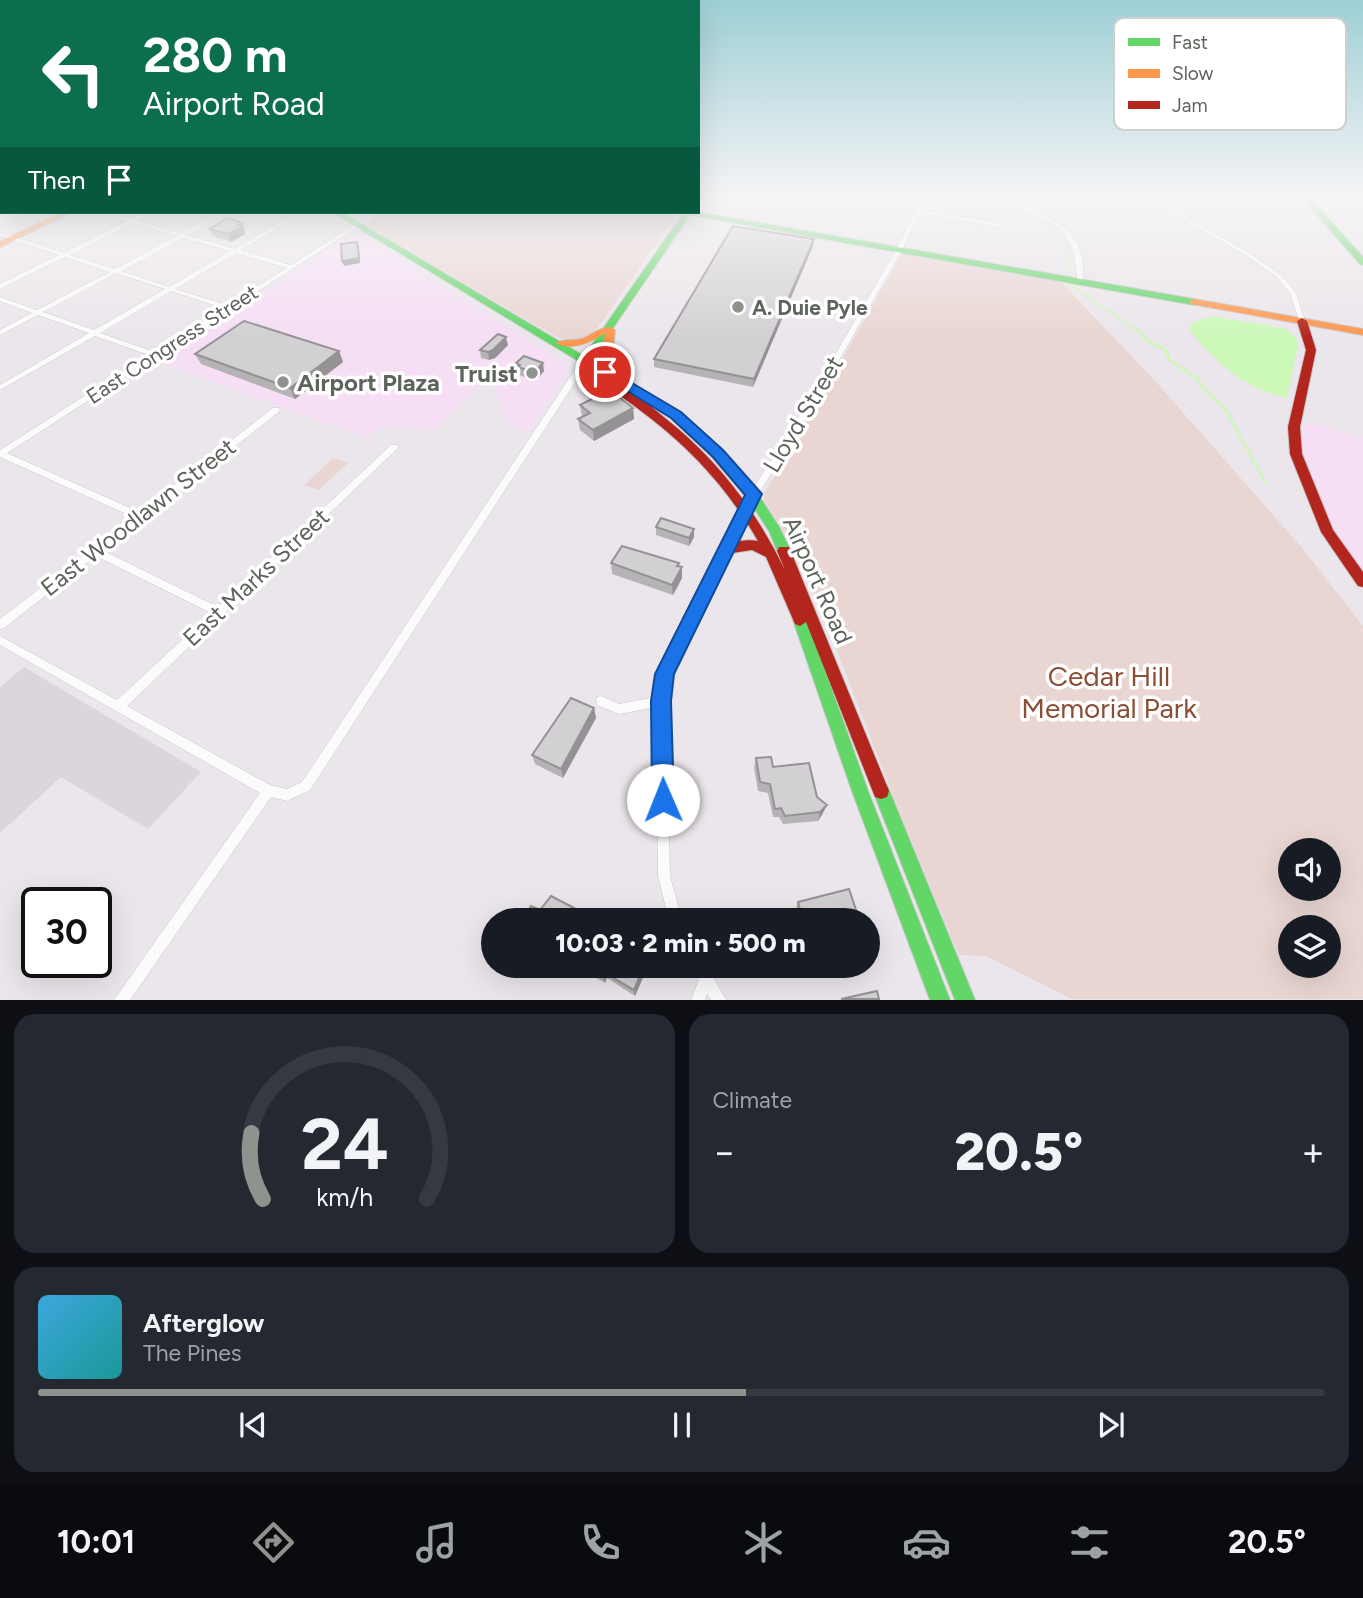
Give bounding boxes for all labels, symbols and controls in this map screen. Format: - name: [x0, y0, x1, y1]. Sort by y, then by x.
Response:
- legend: [1114, 18, 1346, 130]
- text: 280 m: [143, 25, 288, 84]
- icon: left: [28, 28, 119, 119]
- text: Fast: [1172, 31, 1208, 54]
- text: Slow: [1172, 62, 1214, 85]
- text: Airport Road: [143, 85, 325, 123]
- text: Jam: [1172, 94, 1208, 117]
- icon: arrive: [100, 161, 138, 199]
- text: Then: [28, 164, 86, 196]
- street label: East Congress Street: [82, 279, 263, 409]
- place label: A. Duie Pyle: [752, 295, 868, 320]
- marker: A. Duie Pyle: [730, 299, 746, 315]
- pin: [575, 342, 635, 402]
- street label: Lloyd Street: [757, 350, 849, 478]
- icon: arrive: [586, 353, 624, 391]
- place label: Truist: [455, 359, 518, 388]
- marker: Truist: [524, 365, 540, 381]
- place label: Airport Plaza: [297, 368, 440, 397]
- marker: Airport Plaza: [275, 374, 291, 390]
- street label: East Woodlawn Street: [35, 432, 241, 602]
- street label: East Marks Street: [177, 502, 335, 652]
- street label: Airport Road: [777, 512, 859, 648]
- park label: Cedar Hill Memorial Park: [1021, 659, 1197, 725]
- position arrow: [626, 763, 700, 837]
- map controls: [1278, 838, 1341, 978]
- button: sound: [1278, 838, 1341, 901]
- speed limit sign: 30: [21, 887, 112, 978]
- button: layers: [1278, 915, 1341, 978]
- text: 10:03 · 2 min · 500 m: [555, 927, 806, 959]
- text: Climate: [713, 1086, 792, 1114]
- text: 24: [300, 1101, 388, 1188]
- text: 20.5°: [954, 1121, 1083, 1183]
- text: −: [713, 1129, 736, 1175]
- text: +: [1301, 1129, 1325, 1175]
- text: km/h: [316, 1182, 373, 1212]
- text: Afterglow: [143, 1307, 265, 1339]
- text: The Pines: [143, 1339, 242, 1367]
- icon: previous: [234, 1406, 272, 1444]
- icon: pause: [663, 1406, 701, 1444]
- icon: next: [1092, 1406, 1130, 1444]
- icon: directions: [249, 1518, 298, 1567]
- icon: music: [412, 1518, 461, 1567]
- icon: phone: [576, 1518, 625, 1567]
- icon: climate: [739, 1518, 788, 1567]
- icon: car: [902, 1518, 951, 1567]
- icon: filters: [1065, 1518, 1114, 1567]
- text: 10:01: [57, 1523, 135, 1561]
- text: 20.5°: [1228, 1523, 1306, 1561]

